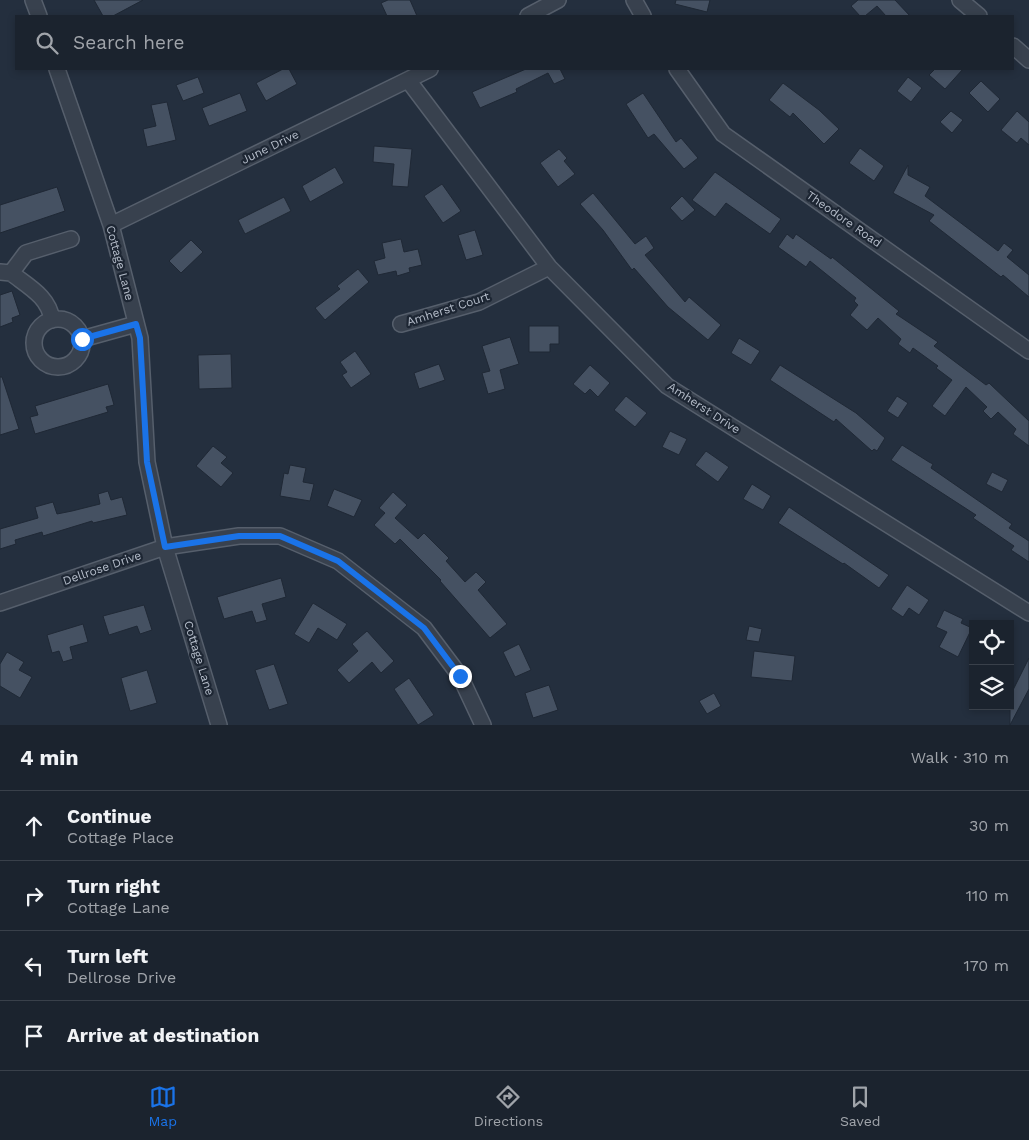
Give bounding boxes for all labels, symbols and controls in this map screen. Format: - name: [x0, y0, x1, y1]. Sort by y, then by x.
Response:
- search box: [15, 15, 1014, 70]
- icon: search: [33, 29, 61, 57]
- text: Search here: [73, 31, 184, 54]
- street label: June Drive: [239, 127, 301, 167]
- street label: Theodore Road: [804, 188, 884, 250]
- street label: Cottage Lane: [103, 224, 137, 302]
- street label: Amherst Court: [405, 289, 491, 329]
- route start: [71, 328, 94, 351]
- street label: Amherst Drive: [665, 379, 743, 437]
- street label: Dellrose Drive: [61, 548, 143, 588]
- street label: Cottage Lane: [181, 619, 217, 697]
- map controls: [969, 620, 1014, 710]
- button: locate: [969, 620, 1014, 665]
- route end: [449, 665, 472, 688]
- button: layers: [969, 665, 1014, 710]
- text: 4 min: [20, 745, 78, 770]
- text: Walk · 310 m: [911, 748, 1009, 767]
- text: Continue: [67, 805, 151, 828]
- icon: ahead: [20, 812, 48, 840]
- text: 30 m: [969, 816, 1009, 835]
- text: Cottage Place: [67, 828, 174, 847]
- text: Turn right: [67, 875, 160, 898]
- icon: right: [20, 882, 48, 910]
- text: 110 m: [966, 886, 1009, 905]
- text: Cottage Lane: [67, 898, 170, 917]
- text: Turn left: [67, 945, 148, 968]
- icon: left: [20, 952, 48, 980]
- text: 170 m: [963, 956, 1009, 975]
- text: Dellrose Drive: [67, 968, 176, 987]
- icon: arrive: [20, 1022, 48, 1050]
- text: Arrive at destination: [67, 1024, 259, 1047]
- tab: Map: [148, 1083, 177, 1129]
- tab: Directions: [474, 1083, 543, 1129]
- tab: Saved: [840, 1083, 881, 1129]

